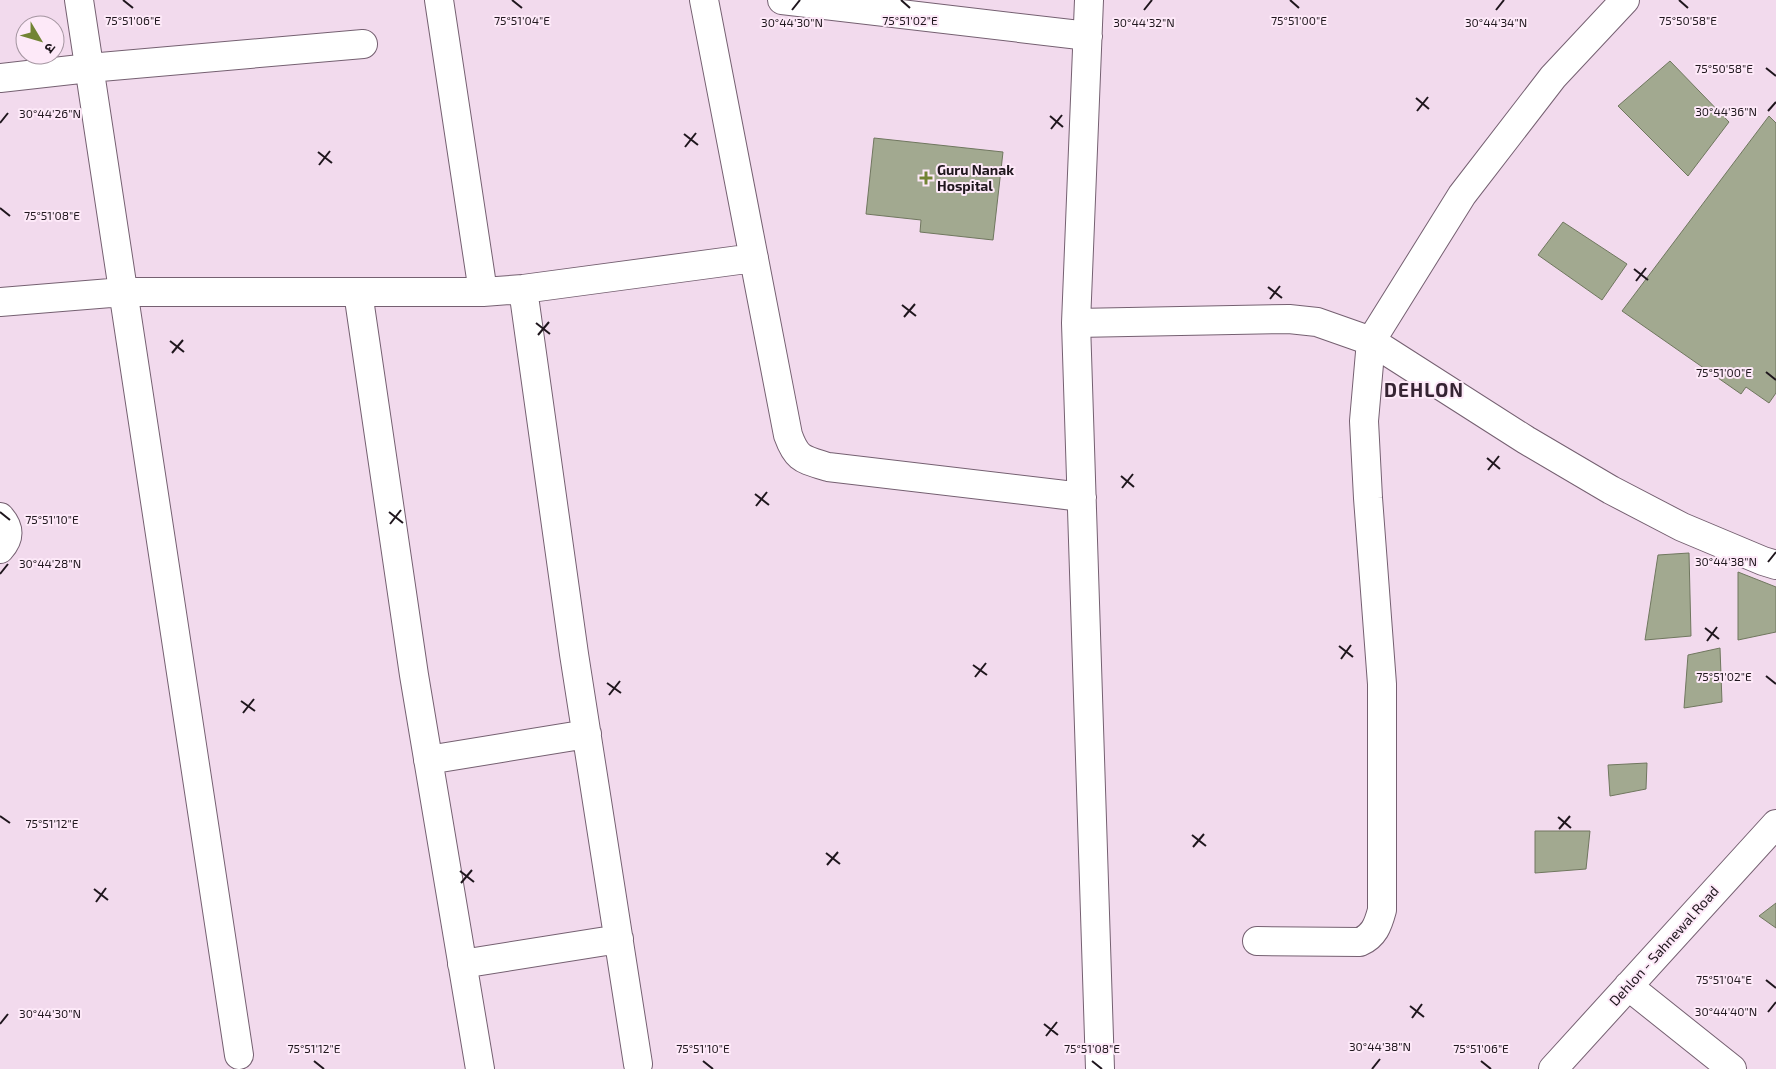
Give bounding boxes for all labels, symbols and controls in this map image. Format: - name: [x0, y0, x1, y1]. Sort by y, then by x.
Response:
- text: 75°51'06"E: [105, 13, 161, 27]
- text: 75°51'04"E: [494, 13, 550, 27]
- text: 75°51'02"E: [882, 13, 938, 27]
- text: 75°51'00"E: [1271, 13, 1327, 27]
- text: 75°50'58"E: [1659, 13, 1717, 27]
- north arrow: [15, 15, 65, 65]
- text: 30°44'30"N: [761, 15, 823, 29]
- text: 30°44'32"N: [1113, 15, 1175, 29]
- text: 30°44'34"N: [1465, 15, 1527, 29]
- text: उ: [41, 40, 60, 57]
- text: 75°50'58"E: [1695, 61, 1753, 75]
- text: 30°44'36"N: [1695, 104, 1757, 118]
- text: 30°44'26"N: [19, 106, 81, 120]
- place label: Guru Nanak Hospital: [937, 161, 1014, 194]
- marker: Guru Nanak Hospital: [919, 171, 933, 185]
- text: 75°51'08"E: [24, 208, 80, 222]
- text: 75°51'00"E: [1696, 365, 1752, 379]
- district label: DEHLON: [1384, 378, 1464, 401]
- text: 75°51'10"E: [25, 512, 79, 526]
- text: 30°44'38"N: [1695, 554, 1757, 568]
- text: 30°44'28"N: [19, 556, 81, 570]
- text: 75°51'02"E: [1696, 669, 1752, 683]
- text: 75°51'12"E: [25, 816, 79, 830]
- street label: Dehlon - Sahnewal Road: [1605, 882, 1722, 1009]
- text: 75°51'04"E: [1696, 972, 1752, 986]
- text: 30°44'40"N: [1695, 1004, 1757, 1018]
- text: 30°44'30"N: [19, 1006, 81, 1020]
- text: 30°44'38"N: [1349, 1039, 1411, 1053]
- text: 75°51'12"E: [287, 1041, 341, 1055]
- text: 75°51'10"E: [676, 1041, 730, 1055]
- text: 75°51'08"E: [1064, 1041, 1120, 1055]
- text: 75°51'06"E: [1453, 1041, 1509, 1055]

